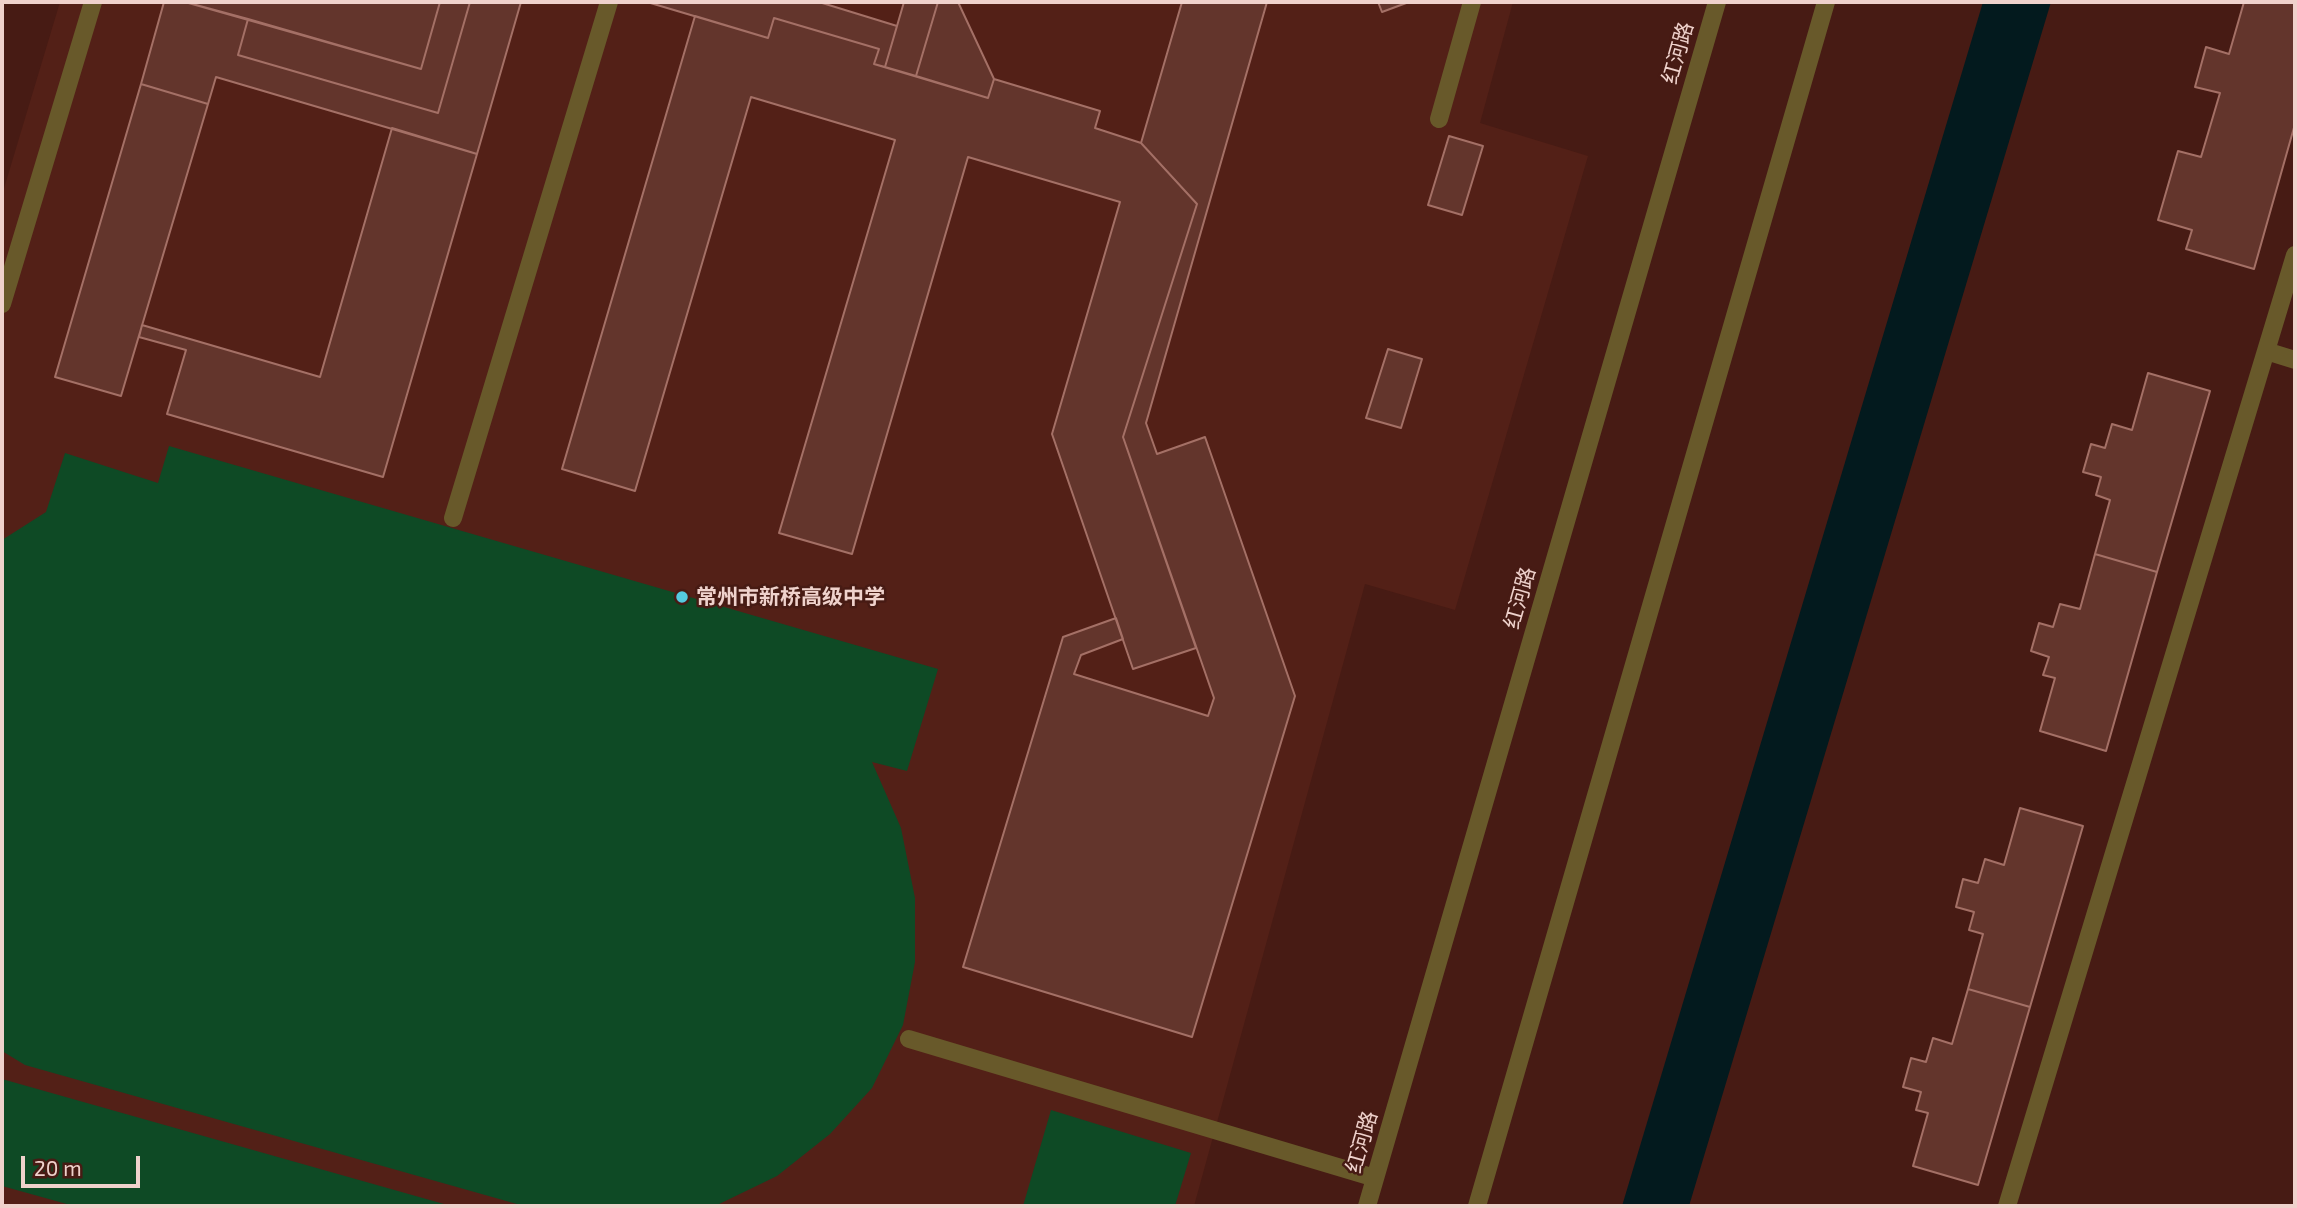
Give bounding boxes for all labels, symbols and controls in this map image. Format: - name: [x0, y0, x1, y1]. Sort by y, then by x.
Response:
- street label: 红河路: [1657, 19, 1699, 87]
- street label: 红河路: [1499, 564, 1541, 632]
- place label: 常州市新桥高级中学: [696, 584, 885, 610]
- marker: 常州市新桥高级中学: [674, 589, 690, 605]
- street label: 红河路: [1341, 1108, 1383, 1176]
- scale bar: [24, 1142, 144, 1186]
- text: 20 m: [34, 1155, 82, 1180]

